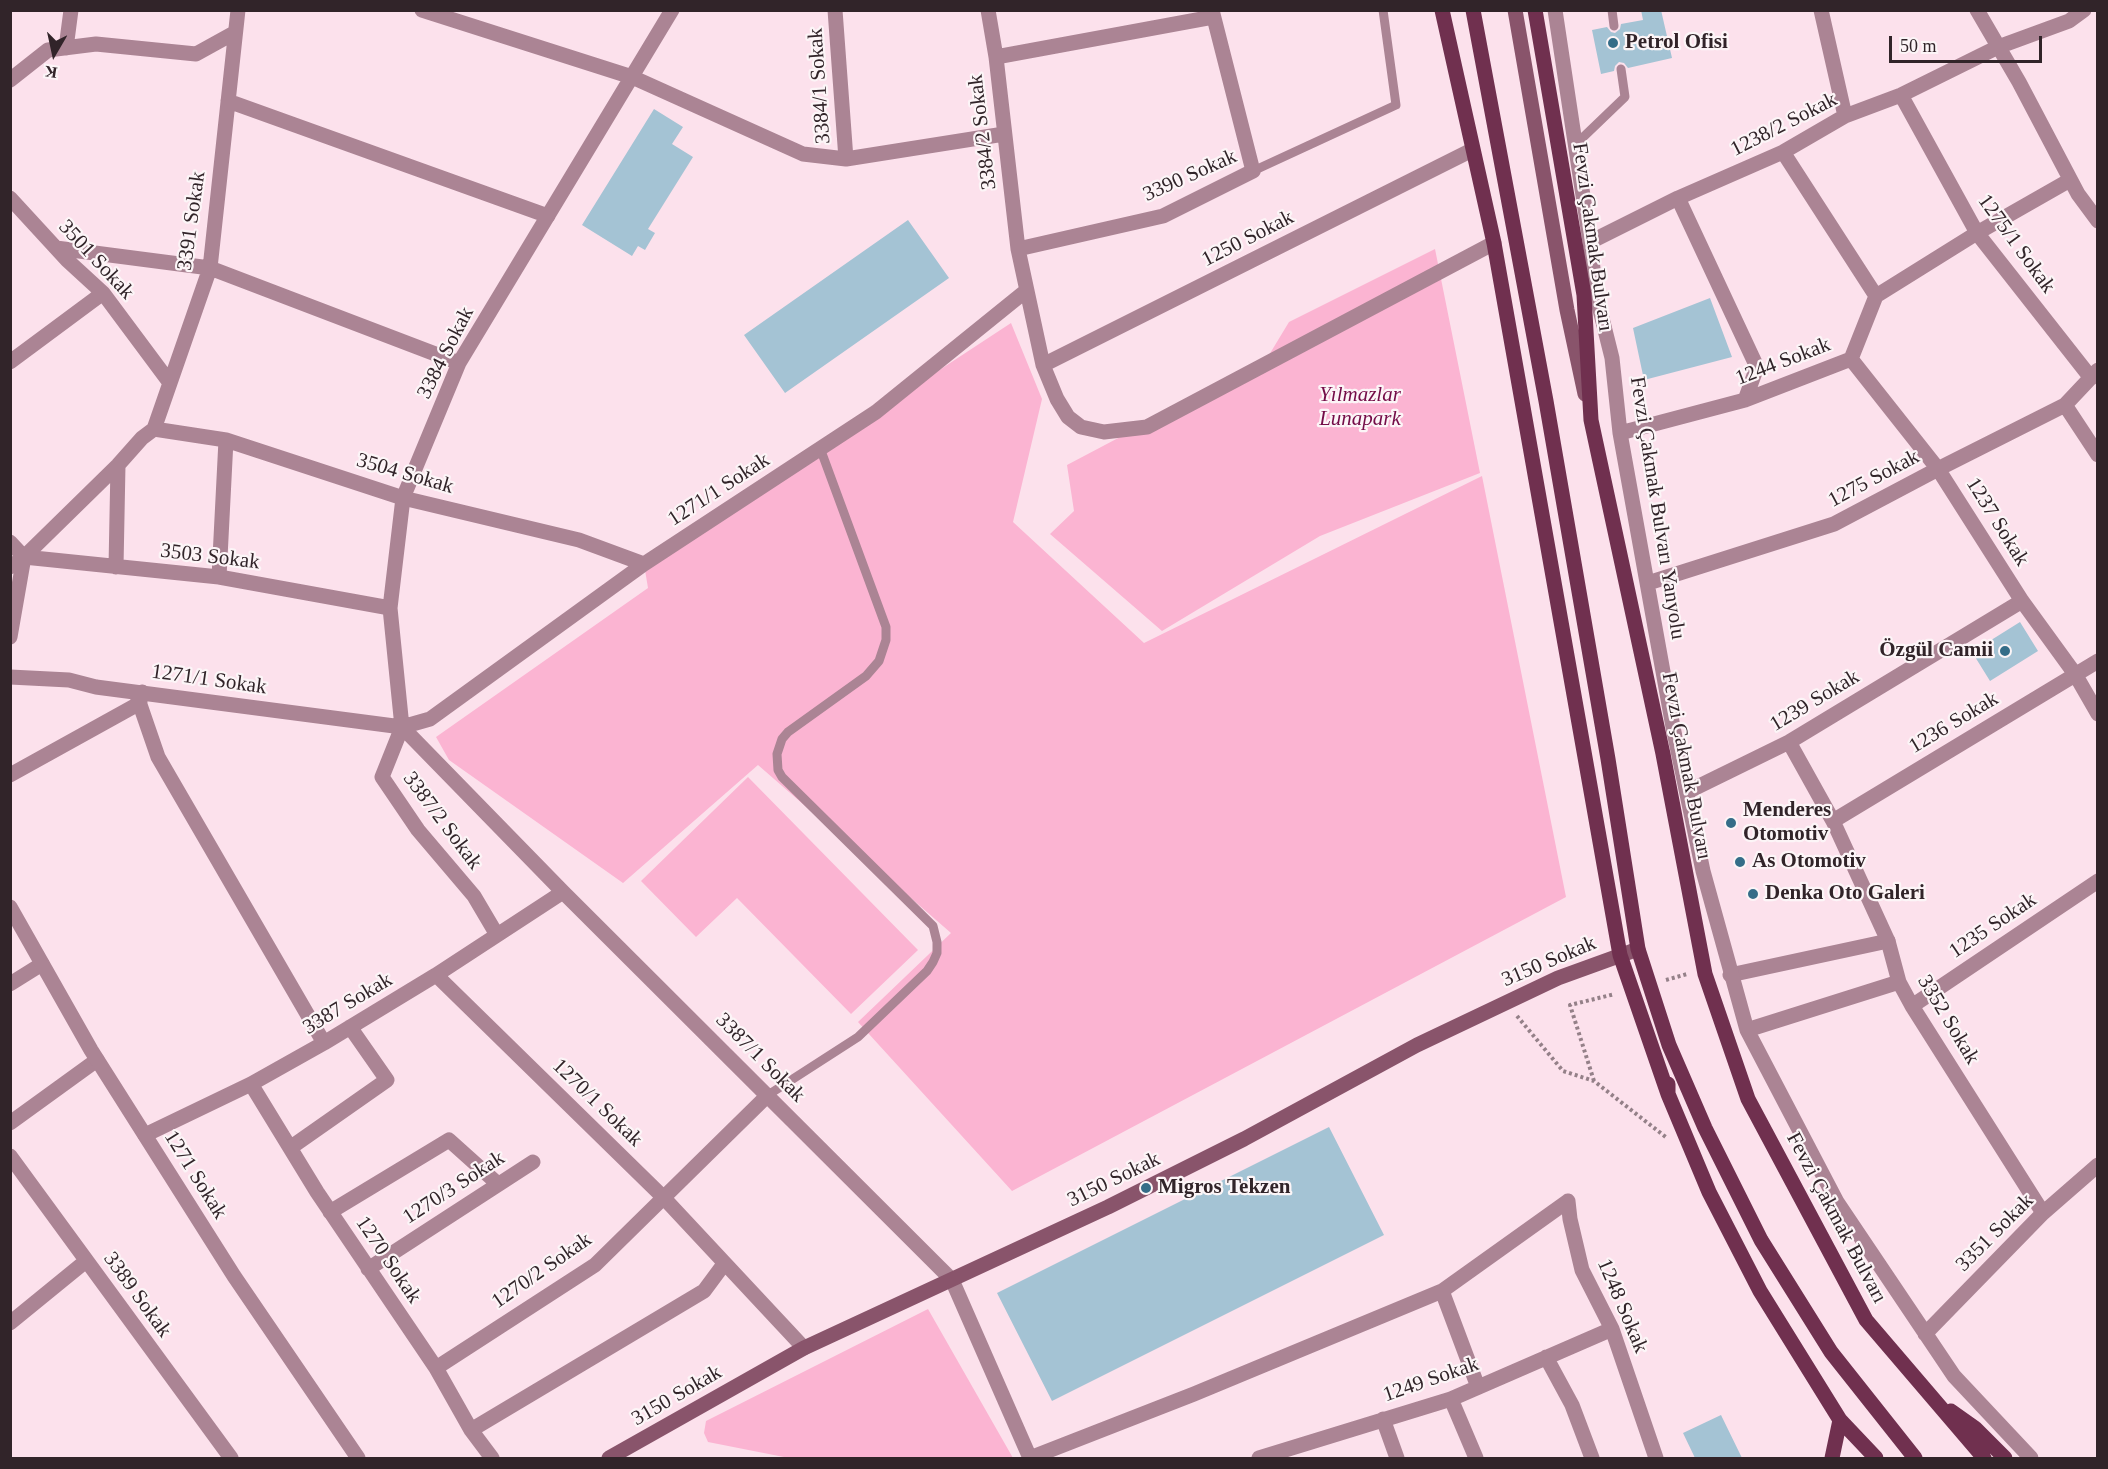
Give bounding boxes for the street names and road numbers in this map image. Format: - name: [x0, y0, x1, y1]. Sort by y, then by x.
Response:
- street label: 3384/1 Sokak: [803, 27, 837, 145]
- street label: 3384/2 Sokak: [963, 73, 1003, 191]
- street label: 1238/2 Sokak: [1727, 87, 1841, 163]
- street label: Fevzi Çakmak Bulvarı: [1566, 141, 1618, 333]
- street label: 3390 Sokak: [1139, 144, 1241, 208]
- street label: 3391 Sokak: [173, 170, 211, 272]
- street label: 1275/1 Sokak: [1972, 190, 2060, 298]
- street label: 1250 Sokak: [1198, 205, 1298, 273]
- street label: 3501 Sokak: [53, 215, 139, 305]
- street label: 3384 Sokak: [412, 303, 480, 403]
- street label: 1244 Sokak: [1732, 332, 1834, 392]
- street label: Fevzi Çakmak Bulvarı Yanyolu: [1624, 375, 1690, 641]
- street label: 1275 Sokak: [1824, 444, 1924, 514]
- street label: 3504 Sokak: [354, 448, 456, 500]
- street label: 1271/1 Sokak: [663, 448, 775, 532]
- street label: 1237 Sokak: [1960, 473, 2034, 571]
- street label: 3503 Sokak: [159, 538, 261, 576]
- street label: 1271/1 Sokak: [150, 659, 268, 701]
- street label: 1239 Sokak: [1766, 665, 1864, 737]
- street label: Fevzi Çakmak Bulvarı: [1655, 670, 1717, 862]
- street label: 1236 Sokak: [1905, 687, 2003, 759]
- street label: 3387/2 Sokak: [397, 767, 487, 875]
- street label: 1235 Sokak: [1945, 888, 2041, 964]
- street label: 3150 Sokak: [1498, 931, 1600, 993]
- street label: 3387 Sokak: [299, 968, 397, 1040]
- street label: 3352 Sokak: [1912, 971, 1984, 1069]
- street label: 3387/1 Sokak: [710, 1008, 810, 1108]
- street label: 1270/1 Sokak: [546, 1054, 648, 1152]
- street label: 1271 Sokak: [158, 1126, 232, 1224]
- street label: Fevzi Çakmak Bulvarı: [1780, 1128, 1892, 1308]
- street label: 1270/3 Sokak: [398, 1146, 510, 1230]
- street label: 3150 Sokak: [1064, 1147, 1164, 1213]
- street label: 3351 Sokak: [1951, 1189, 2039, 1277]
- street label: 1270 Sokak: [350, 1212, 426, 1308]
- street label: 1270/2 Sokak: [487, 1227, 597, 1315]
- street label: 3389 Sokak: [97, 1247, 177, 1343]
- street label: 1248 Sokak: [1591, 1255, 1653, 1357]
- street label: 1249 Sokak: [1380, 1352, 1482, 1408]
- street label: 3150 Sokak: [628, 1360, 726, 1432]

